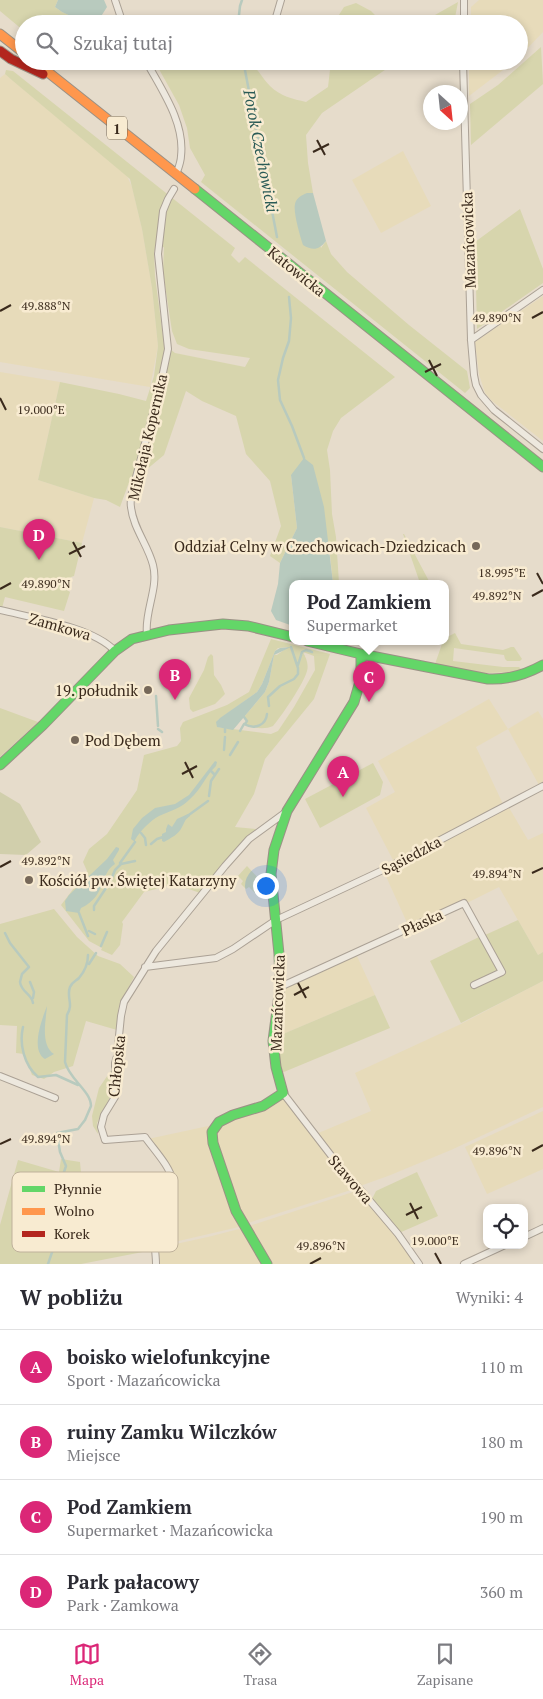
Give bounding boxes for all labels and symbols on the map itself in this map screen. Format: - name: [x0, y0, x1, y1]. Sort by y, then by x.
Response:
- north arrow: [423, 85, 468, 130]
- water label: Potok Czechowicki: [238, 87, 284, 215]
- road number: 1: [107, 116, 127, 140]
- street label: Mazańcowicka: [456, 191, 480, 289]
- street label: Katowicka: [264, 242, 330, 301]
- text: 49.888°N: [21, 298, 71, 313]
- text: 49.890°N: [472, 310, 522, 325]
- street label: Mikołaja Kopernika: [123, 371, 171, 502]
- text: 19.000°E: [17, 402, 65, 417]
- pin: D: [23, 519, 55, 560]
- place label: Oddział Celny w Czechowicach-Dziedzicach: [174, 536, 466, 556]
- marker: Oddział Celny w Czechowicach-Dziedzicach: [470, 540, 482, 552]
- text: 18.995°E: [478, 565, 526, 580]
- text: 49.890°N: [21, 576, 71, 591]
- text: 49.892°N: [472, 588, 522, 603]
- street label: Zamkowa: [27, 608, 94, 645]
- pin: B: [159, 659, 191, 700]
- pin: C: [353, 661, 385, 702]
- place label: 19. południk: [55, 680, 138, 700]
- marker: 19. południk: [142, 684, 154, 696]
- place label: Pod Dębem: [85, 730, 161, 750]
- marker: Pod Dębem: [69, 734, 81, 746]
- pin: A: [327, 756, 359, 797]
- street label: Sąsiedzka: [378, 831, 445, 879]
- text: 49.892°N: [21, 853, 71, 868]
- text: 49.894°N: [472, 866, 522, 881]
- place label: Kościół pw. Świętej Katarzyny: [39, 870, 237, 890]
- your location: [253, 873, 279, 899]
- marker: Kościół pw. Świętej Katarzyny: [23, 874, 35, 886]
- street label: Płaska: [398, 904, 446, 940]
- street label: Mazańcowicka: [265, 954, 289, 1052]
- street label: Chłopska: [103, 1034, 129, 1098]
- text: 49.894°N: [21, 1131, 71, 1146]
- text: 49.896°N: [472, 1143, 522, 1158]
- street label: Stawowa: [324, 1150, 378, 1208]
- legend: [12, 1172, 178, 1252]
- text: Płynnie: [54, 1179, 102, 1198]
- text: Wolno: [54, 1201, 94, 1220]
- text: Korek: [54, 1224, 91, 1243]
- text: 19.000°E: [411, 1233, 459, 1248]
- text: 49.896°N: [296, 1238, 346, 1253]

